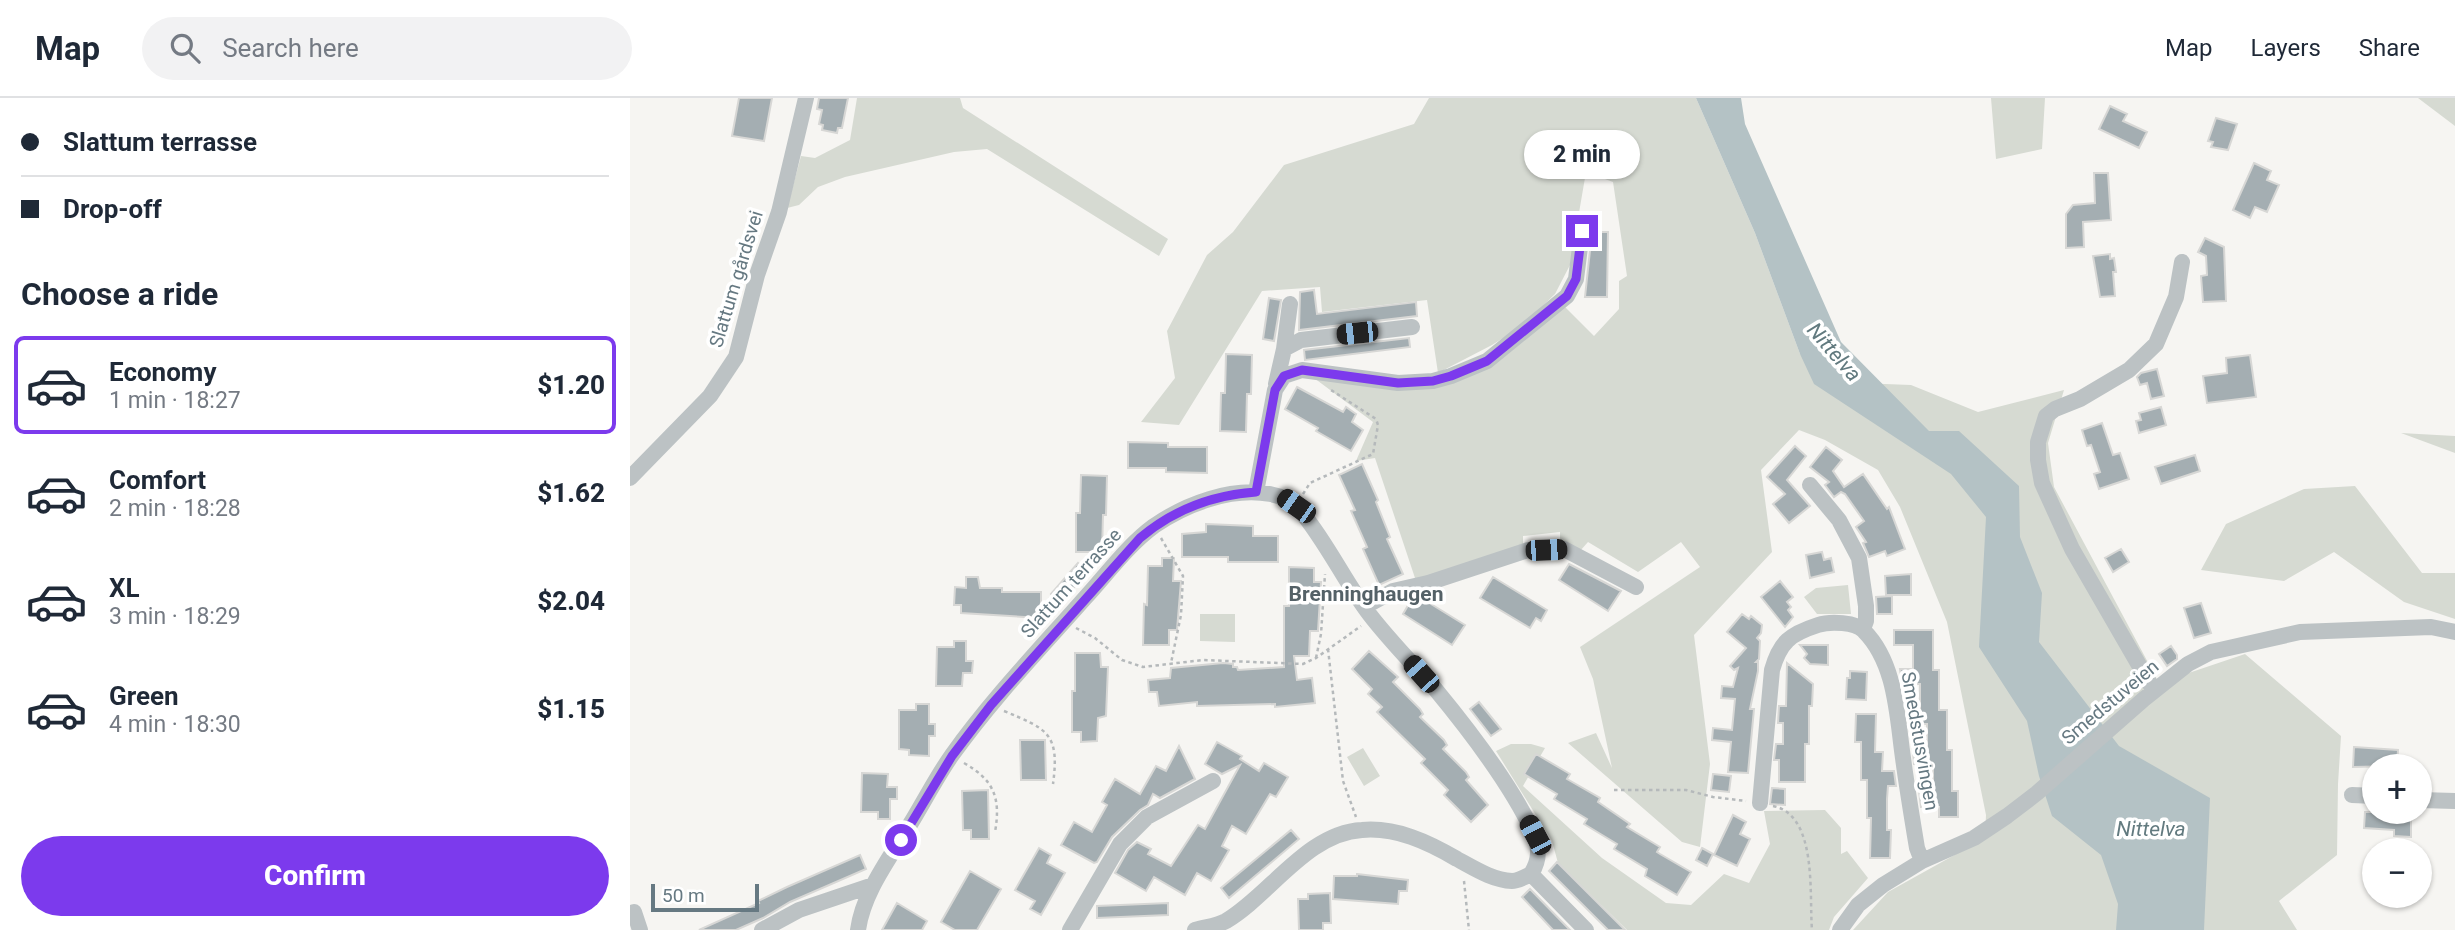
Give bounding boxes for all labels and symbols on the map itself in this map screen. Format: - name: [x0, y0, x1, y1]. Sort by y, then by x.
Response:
- callout: 2 min: [1524, 130, 1640, 178]
- street label: Slattum gårdsvei: [704, 208, 768, 350]
- route end: [1566, 215, 1598, 247]
- water label: Nittelva: [1802, 318, 1866, 386]
- car: [1336, 320, 1379, 346]
- car: [1273, 485, 1320, 527]
- street label: Slattum terrasse: [1016, 524, 1126, 642]
- car: [1525, 539, 1568, 561]
- district label: Brenninghaugen: [1289, 582, 1443, 606]
- car: [1400, 651, 1443, 697]
- street label: Smedstuveien: [2057, 655, 2163, 749]
- street label: Smedstusvingen: [1896, 670, 1944, 812]
- car: [1516, 812, 1555, 858]
- water label: Nittelva: [2116, 817, 2186, 841]
- route start: [885, 824, 917, 856]
- scale bar: [651, 881, 760, 913]

